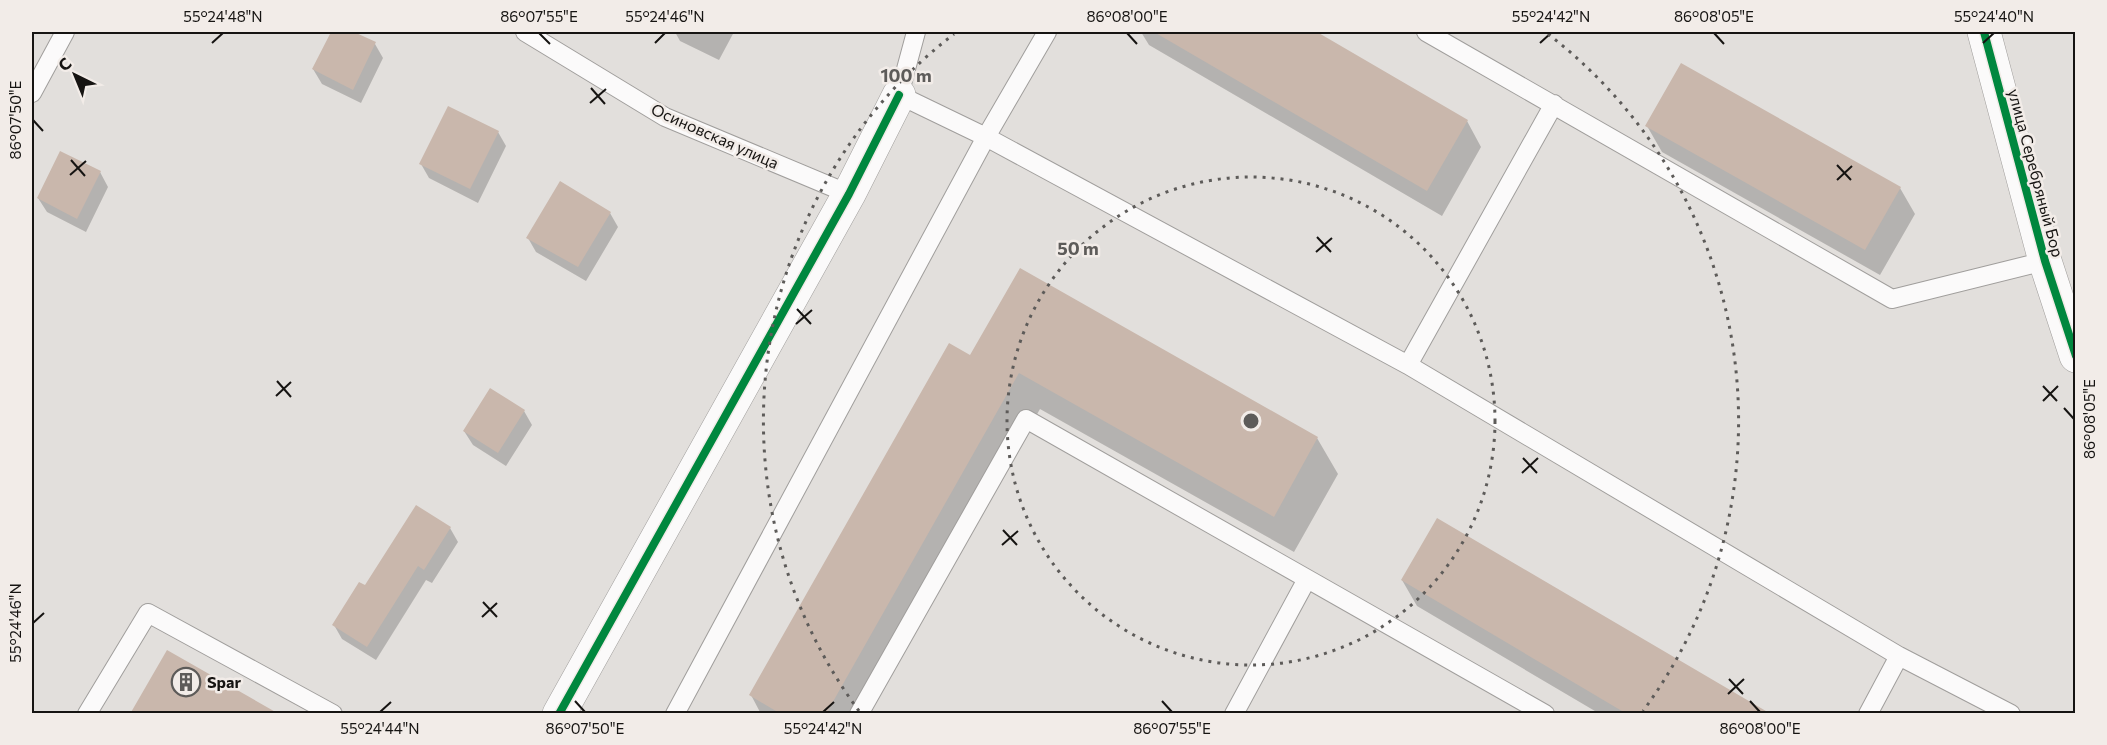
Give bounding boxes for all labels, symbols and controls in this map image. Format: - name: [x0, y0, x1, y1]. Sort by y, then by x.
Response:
- text: 55°24'48"N: [183, 7, 263, 25]
- text: 86°07'55"E: [500, 7, 578, 25]
- text: 55°24'46"N: [625, 7, 705, 25]
- text: 86°08'00"E: [1086, 7, 1168, 25]
- text: 55°24'42"N: [1512, 7, 1590, 25]
- text: 86°08'05"E: [1674, 7, 1754, 25]
- text: 55°24'40"N: [1954, 7, 2034, 25]
- north arrow: [45, 45, 105, 105]
- text: С: [54, 53, 75, 74]
- text: 100 m: [880, 64, 932, 86]
- text: 86°07'50"E: [6, 81, 24, 159]
- street label: улица Серебряный Бор: [2005, 87, 2068, 259]
- street label: Осиновская улица: [649, 99, 782, 172]
- text: 50 m: [1057, 237, 1099, 259]
- text: 86°08'05"E: [2080, 379, 2098, 459]
- centre of rings: [1241, 411, 1261, 431]
- text: 55°24'46"N: [6, 583, 24, 663]
- building icon: Spar: [170, 666, 202, 698]
- place label: Spar: [207, 672, 242, 691]
- text: 55°24'44"N: [340, 719, 420, 737]
- text: 86°07'50"E: [546, 719, 624, 737]
- text: 55°24'42"N: [784, 719, 862, 737]
- text: 86°07'55"E: [1133, 719, 1211, 737]
- text: 86°08'00"E: [1719, 719, 1801, 737]

